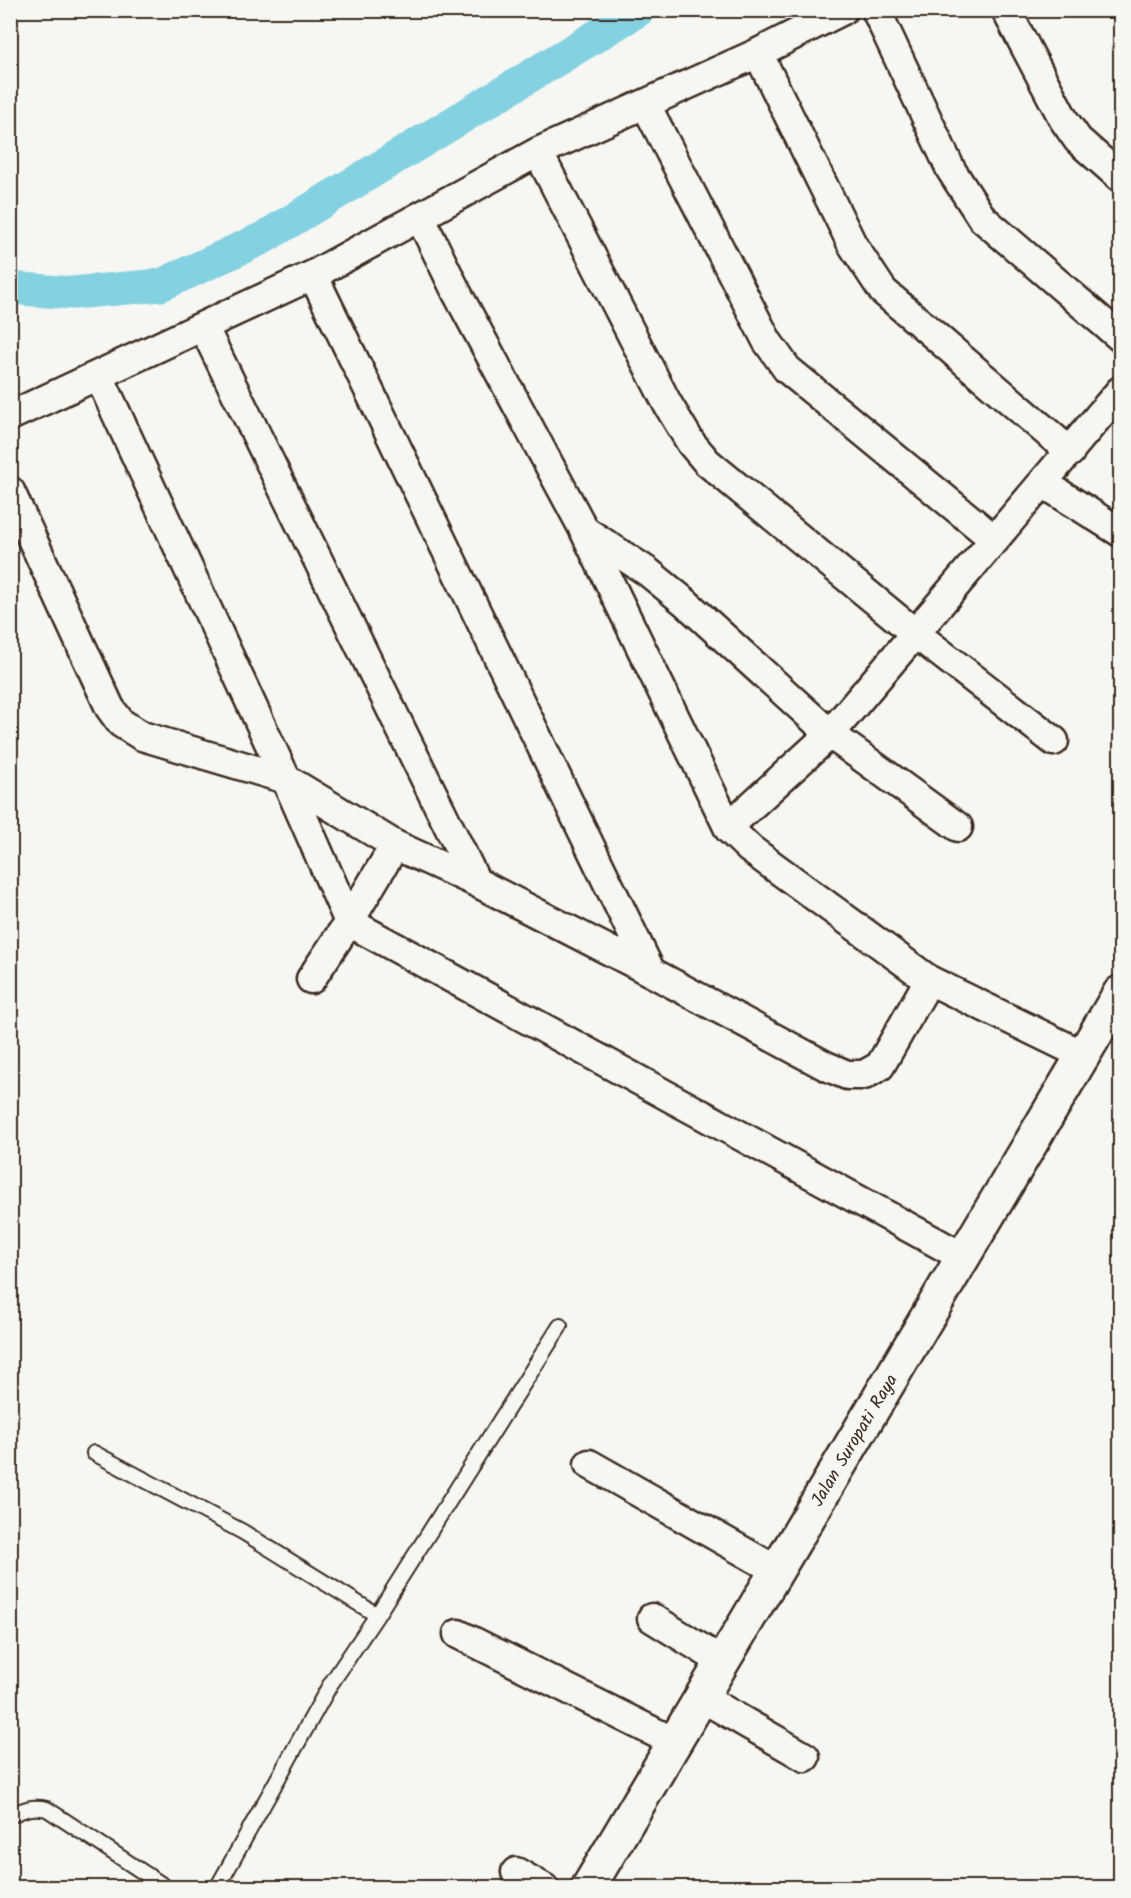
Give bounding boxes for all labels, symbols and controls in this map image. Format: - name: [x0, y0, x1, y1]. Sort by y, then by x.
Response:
- street label: Jalan Suropati Raya: [804, 1369, 906, 1513]

